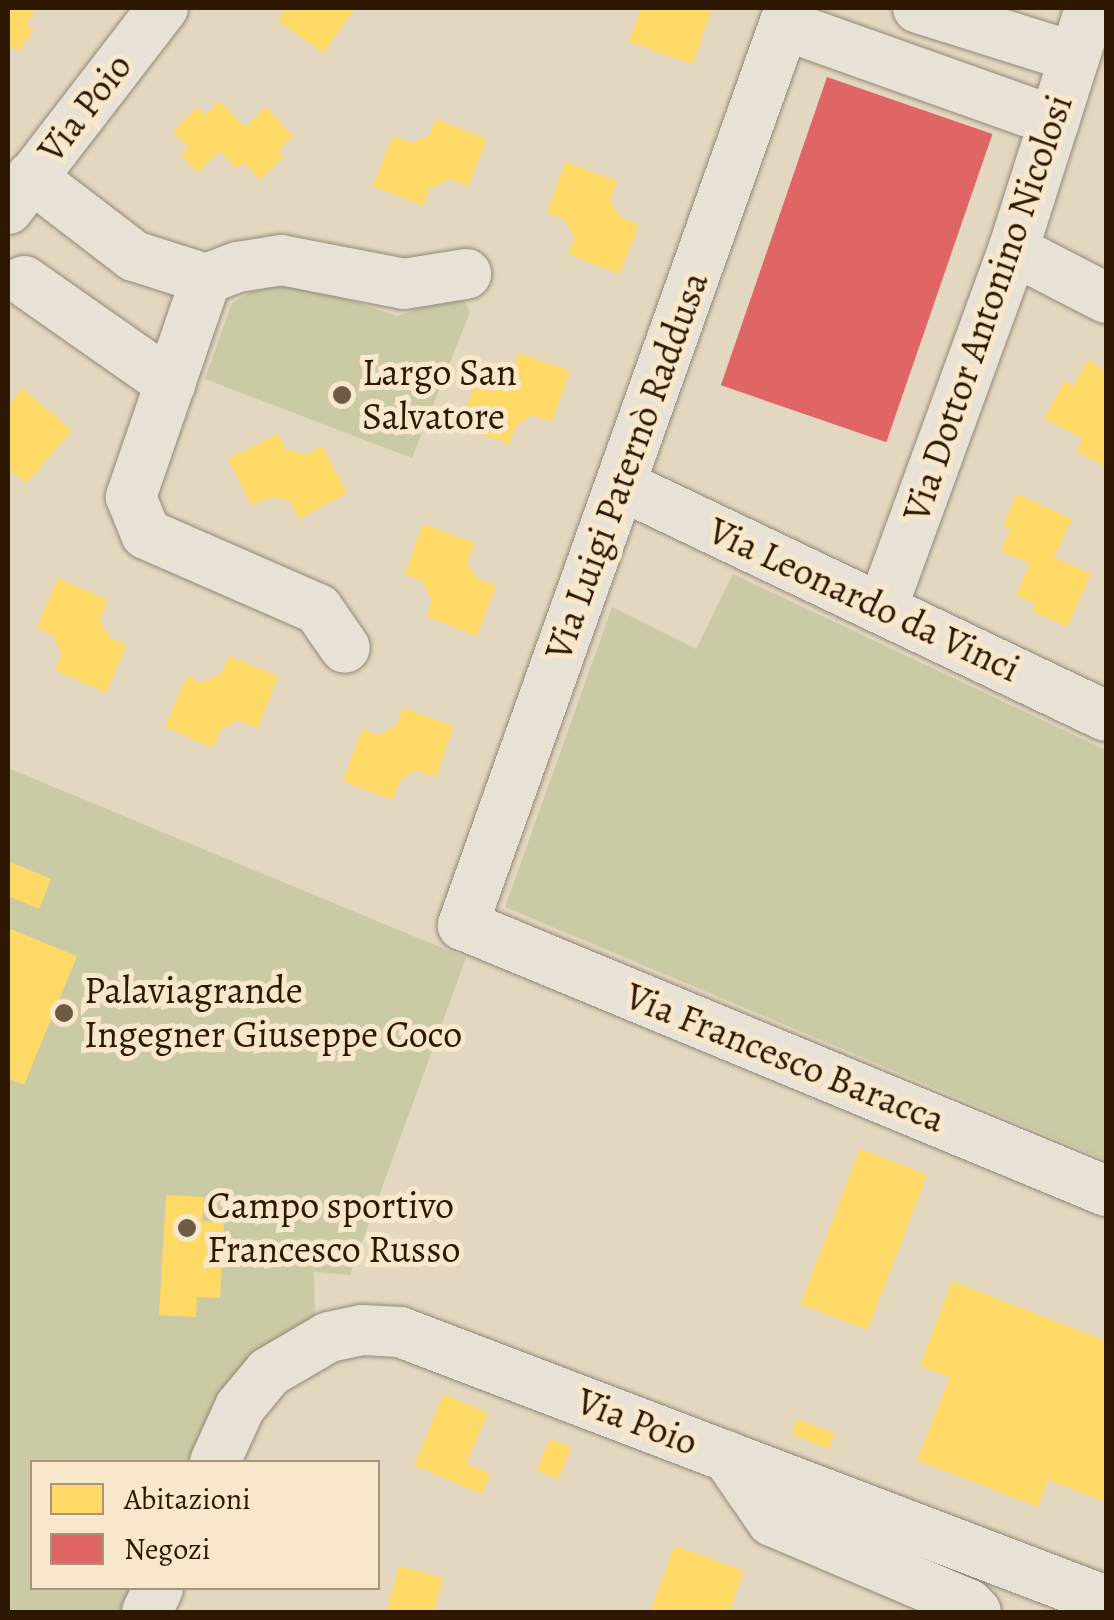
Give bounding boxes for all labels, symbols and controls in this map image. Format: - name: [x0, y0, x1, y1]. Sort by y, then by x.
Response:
- street label: Via Poio: [28, 45, 142, 171]
- street label: Via Dottor Antonino Nicolosi: [893, 89, 1083, 527]
- street label: Via Luigi Paternò Raddusa: [536, 266, 718, 666]
- place label: Largo San Salvatore: [362, 350, 517, 439]
- marker: Largo San Salvatore: [331, 384, 353, 406]
- street label: Via Leonardo da Vinci: [701, 508, 1027, 692]
- place label: Palaviagrande Ingegner Giuseppe Coco: [84, 968, 462, 1058]
- street label: Via Francesco Baracca: [619, 973, 951, 1143]
- marker: Palaviagrande Ingegner Giuseppe Coco: [53, 1002, 75, 1024]
- place label: Campo sportivo Francesco Russo: [207, 1183, 460, 1272]
- marker: Campo sportivo Francesco Russo: [176, 1217, 198, 1239]
- street label: Via Poio: [570, 1378, 704, 1466]
- legend: [30, 1460, 380, 1590]
- text: Abitazioni: [124, 1479, 251, 1519]
- text: Negozi: [124, 1529, 210, 1569]

